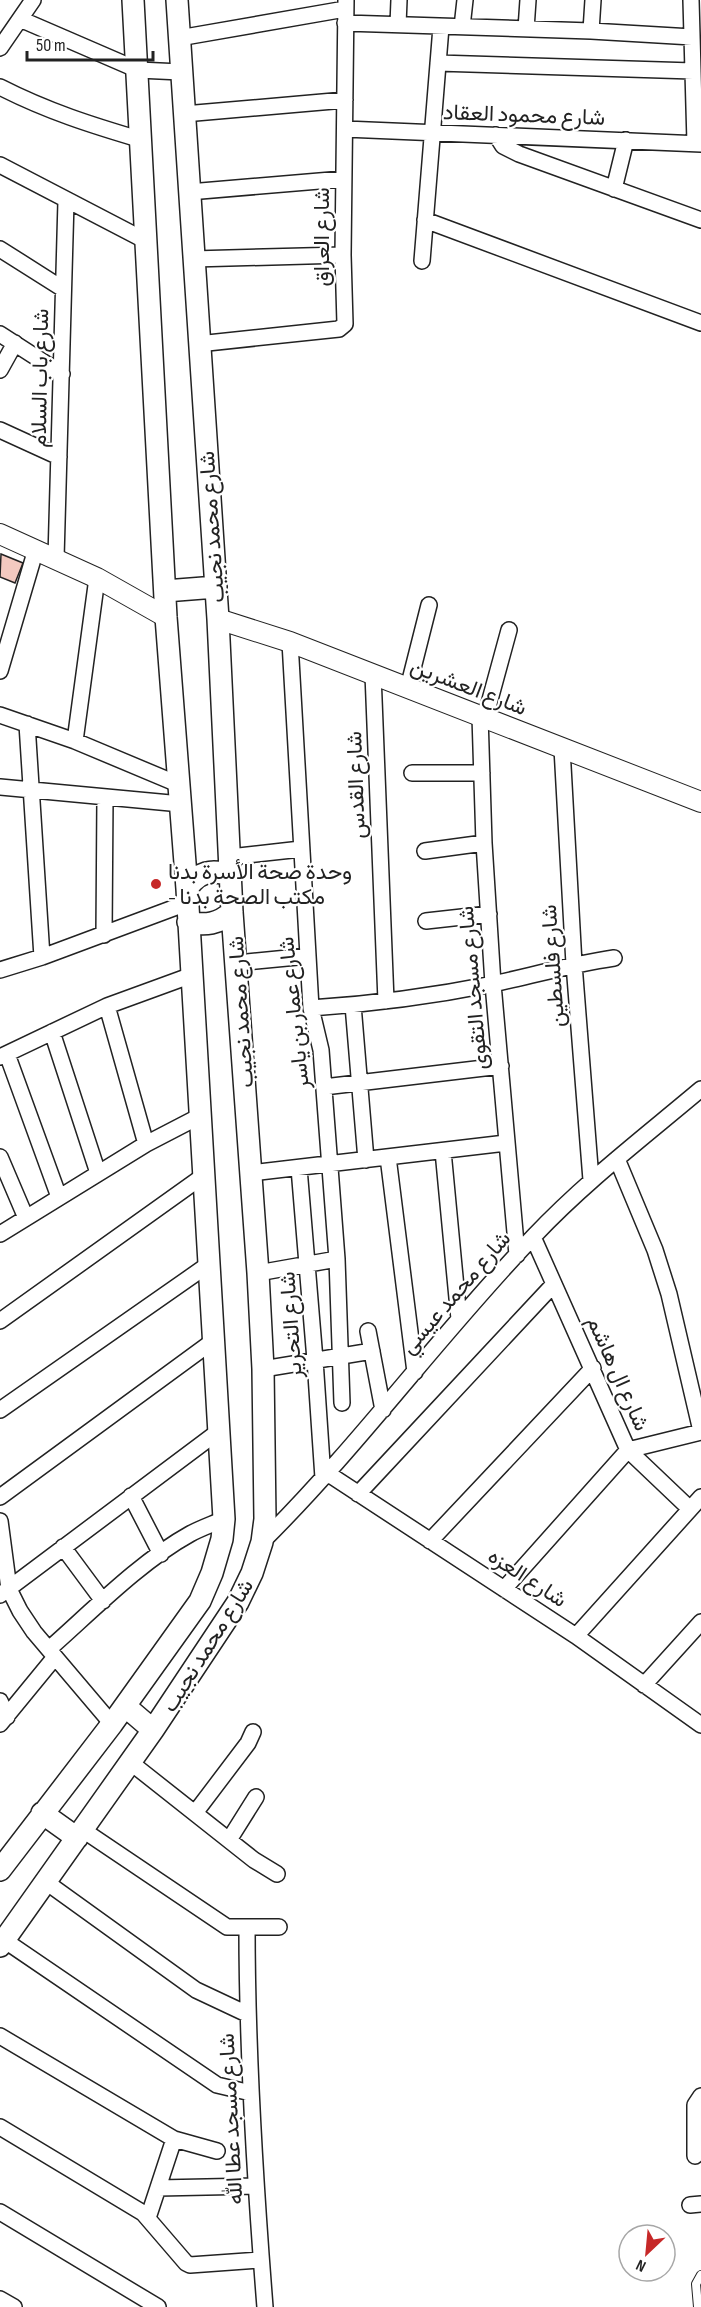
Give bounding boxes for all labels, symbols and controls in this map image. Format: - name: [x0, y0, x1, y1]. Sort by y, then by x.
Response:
- scale bar: [27, 24, 153, 62]
- text: 50 m: [36, 35, 66, 56]
- street label: شارع محمود العقاد: [442, 99, 605, 132]
- street label: شارع العراق: [309, 187, 336, 287]
- street label: شارع باب السلام: [26, 308, 55, 448]
- street label: شارع محمد نجيب: [194, 450, 231, 604]
- street label: شارع العشرين: [407, 653, 530, 722]
- street label: شارع القدس: [341, 731, 372, 839]
- place label: وحدة صحة الأسرة بدنا - مكتب الصحة بدنا: [168, 859, 352, 911]
- marker: وحدة صحة الأسرة بدنا - مكتب الصحة بدنا: [149, 877, 163, 891]
- street label: شارع فلسطين: [536, 904, 571, 1028]
- street label: شارع مسجد التقوى: [453, 905, 494, 1071]
- street label: شارع محمد نجيب: [223, 935, 260, 1089]
- street label: شارع عمار بن ياسر: [273, 935, 316, 1091]
- street label: شارع محمد عيسي: [395, 1226, 520, 1363]
- street label: شارع التحرير: [274, 1271, 309, 1380]
- street label: شارع ال هاشم: [580, 1312, 655, 1435]
- street label: شارع العزه: [483, 1543, 572, 1614]
- street label: شارع محمد نجيب: [157, 1574, 260, 1717]
- street label: شارع مسجد عطا الله: [213, 2033, 249, 2205]
- north arrow: [617, 2223, 677, 2283]
- text: N: [633, 2255, 649, 2276]

